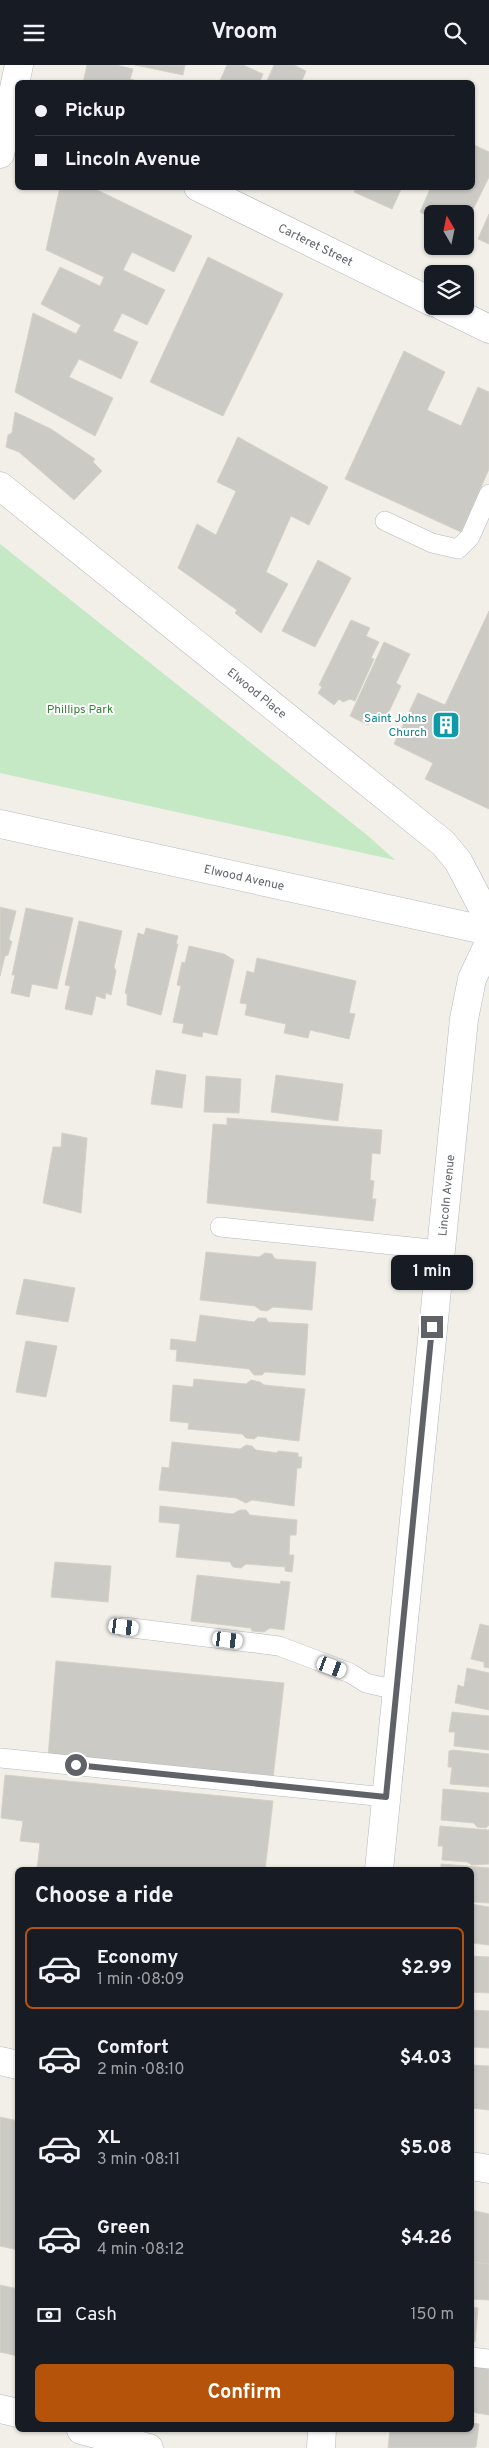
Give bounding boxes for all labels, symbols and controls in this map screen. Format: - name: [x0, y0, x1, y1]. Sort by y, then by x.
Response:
- icon: menu: [20, 19, 48, 47]
- text: Vroom: [211, 19, 278, 46]
- icon: search: [441, 19, 469, 47]
- text: Pickup: [65, 99, 125, 123]
- text: Lincoln Avenue: [65, 148, 201, 172]
- north arrow: [424, 205, 474, 255]
- map controls: [424, 205, 474, 315]
- street label: Carteret Street: [275, 221, 355, 271]
- button: layers: [424, 265, 474, 315]
- street label: Elwood Place: [223, 665, 289, 723]
- park label: Phillips Park: [47, 702, 113, 718]
- building icon: Saint Johns Church: [431, 710, 461, 740]
- place label: Saint Johns Church: [364, 711, 427, 741]
- street label: Elwood Avenue: [202, 862, 286, 895]
- street label: Lincoln Avenue: [435, 1154, 459, 1237]
- callout: 1 min: [391, 1255, 473, 1289]
- text: 1 min: [413, 1262, 451, 1282]
- route end: [421, 1316, 443, 1338]
- car: [108, 1618, 139, 1636]
- car: [212, 1631, 243, 1649]
- car: [315, 1655, 348, 1679]
- route start: [65, 1754, 87, 1776]
- text: Choose a ride: [35, 1883, 173, 1910]
- icon: car: [37, 1946, 82, 1991]
- text: Economy: [97, 1946, 178, 1970]
- text: $2.99: [401, 1956, 452, 1980]
- text: 1 min · 08:09: [97, 1970, 184, 1990]
- icon: car: [37, 2036, 82, 2081]
- text: Comfort: [97, 2036, 169, 2060]
- text: $4.03: [400, 2046, 452, 2070]
- text: 2 min · 08:10: [97, 2060, 185, 2080]
- icon: car: [37, 2126, 82, 2171]
- text: XL: [97, 2126, 120, 2150]
- text: $5.08: [400, 2136, 452, 2160]
- text: 3 min · 08:11: [97, 2150, 180, 2170]
- icon: car: [37, 2216, 82, 2261]
- text: Green: [97, 2216, 150, 2240]
- text: $4.26: [400, 2226, 452, 2250]
- text: 4 min · 08:12: [97, 2240, 184, 2260]
- icon: cash: [35, 2301, 63, 2329]
- text: Cash: [75, 2303, 117, 2327]
- text: 150 m: [411, 2305, 454, 2325]
- button: Confirm: [35, 2364, 454, 2422]

